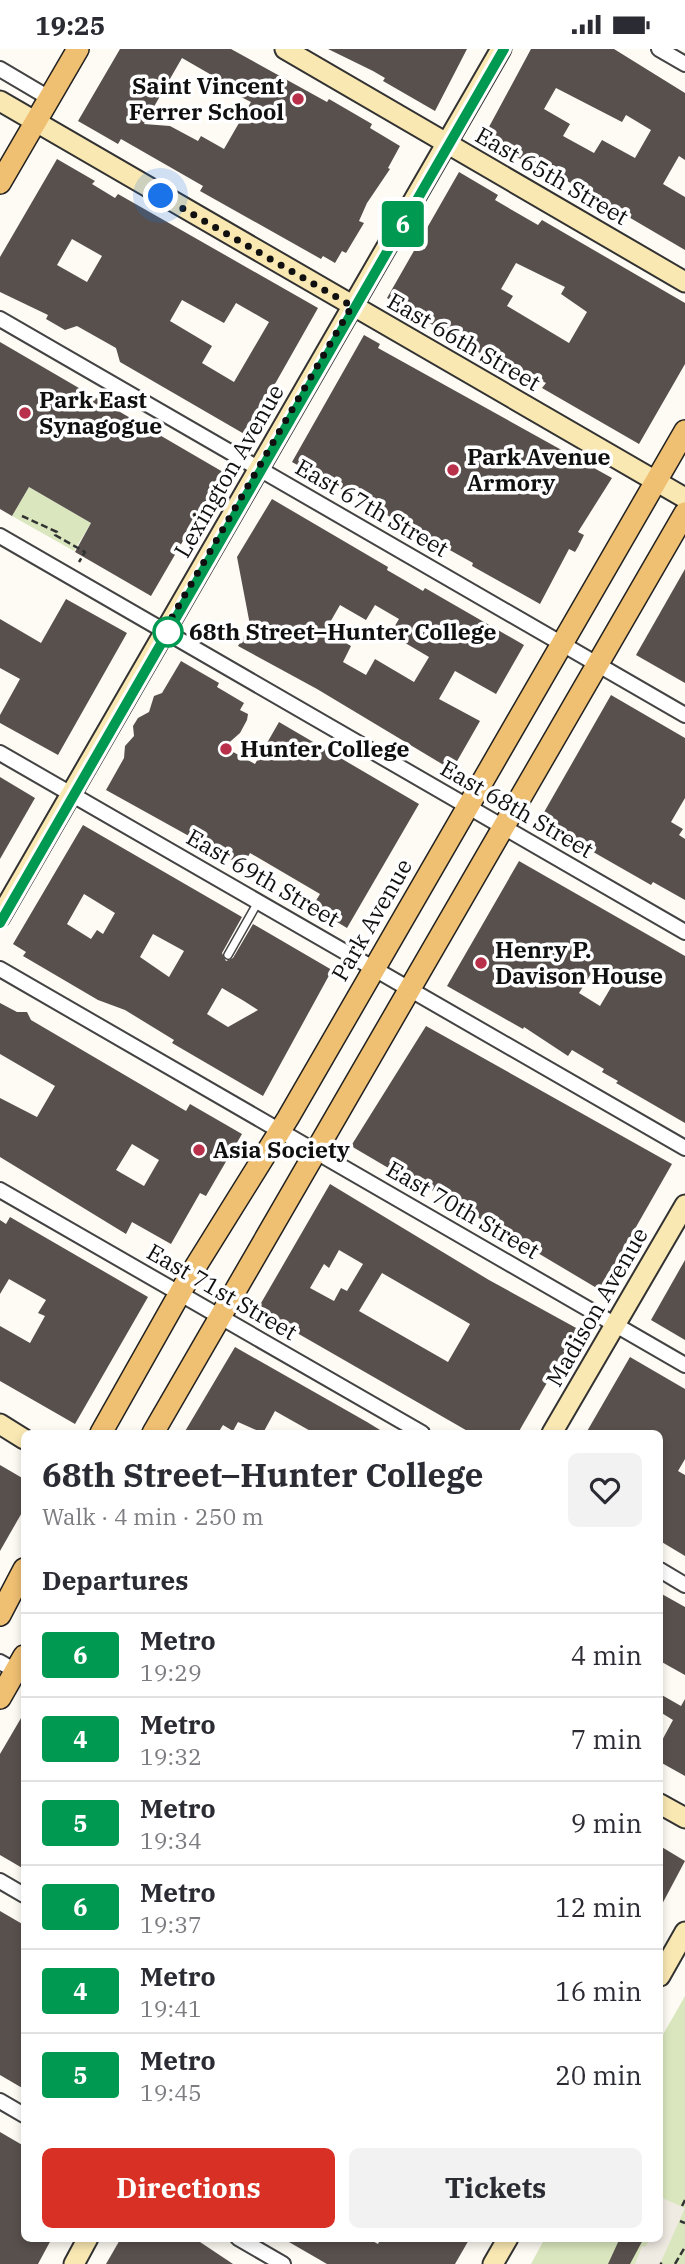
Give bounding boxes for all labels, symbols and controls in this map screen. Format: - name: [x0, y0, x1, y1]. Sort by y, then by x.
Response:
- text: 19:25: [35, 8, 105, 42]
- place label: Saint Vincent Ferrer School: [129, 70, 284, 126]
- marker: Saint Vincent Ferrer School: [290, 91, 306, 107]
- street label: East 65th Street: [471, 119, 634, 231]
- your location: [143, 178, 178, 213]
- line badge: 6: [380, 201, 426, 247]
- text: 6: [396, 208, 410, 240]
- street label: East 66th Street: [383, 285, 546, 397]
- street label: Lexington Avenue: [166, 379, 290, 562]
- place label: Park East Synagogue: [39, 384, 162, 440]
- marker: Park East Synagogue: [17, 405, 33, 421]
- place label: Park Avenue Armory: [467, 441, 611, 497]
- street label: East 67th Street: [291, 451, 454, 563]
- marker: Park Avenue Armory: [445, 462, 461, 478]
- place label: 68th Street–Hunter College: [189, 616, 497, 646]
- marker: 68th Street–Hunter College: [153, 617, 183, 647]
- place label: Hunter College: [240, 733, 409, 763]
- marker: Hunter College: [218, 741, 234, 757]
- street label: East 68th Street: [436, 752, 599, 864]
- street label: East 69th Street: [182, 821, 345, 933]
- street label: Park Avenue: [324, 853, 418, 986]
- place label: Henry P. Davison House: [495, 934, 663, 990]
- marker: Henry P. Davison House: [473, 955, 489, 971]
- place label: Asia Society: [213, 1134, 350, 1164]
- marker: Asia Society: [191, 1142, 207, 1158]
- street label: East 70th Street: [382, 1153, 545, 1265]
- street label: Madison Avenue: [538, 1222, 654, 1391]
- street label: East 71st Street: [142, 1236, 303, 1346]
- text: 68th Street–Hunter College: [42, 1453, 483, 1496]
- button: heart: [568, 1453, 642, 1527]
- text: Walk · 4 min · 250 m: [42, 1501, 264, 1531]
- text: Departures: [42, 1563, 188, 1597]
- text: Metro: [140, 1623, 216, 1657]
- text: 4 min: [571, 1638, 642, 1672]
- text: 6: [73, 1639, 88, 1671]
- text: 19:29: [140, 1657, 202, 1687]
- text: Metro: [140, 1707, 216, 1741]
- text: 7 min: [571, 1722, 642, 1756]
- text: 4: [73, 1723, 88, 1755]
- text: 19:32: [140, 1741, 202, 1771]
- text: Metro: [140, 1791, 216, 1825]
- text: 9 min: [571, 1806, 642, 1840]
- text: 5: [73, 1807, 88, 1839]
- text: 19:34: [140, 1825, 202, 1855]
- text: Metro: [140, 1875, 216, 1909]
- text: 12 min: [555, 1890, 642, 1924]
- text: 6: [73, 1891, 88, 1923]
- text: 19:37: [140, 1909, 202, 1939]
- text: Metro: [140, 1959, 216, 1993]
- text: 16 min: [555, 1974, 642, 2008]
- text: 4: [73, 1975, 88, 2007]
- text: 19:41: [140, 1993, 202, 2023]
- text: Metro: [140, 2043, 216, 2077]
- text: 20 min: [555, 2058, 642, 2092]
- text: 5: [73, 2059, 88, 2091]
- text: 19:45: [140, 2077, 202, 2107]
- button: Directions: [42, 2148, 335, 2228]
- button: Tickets: [349, 2148, 642, 2228]

